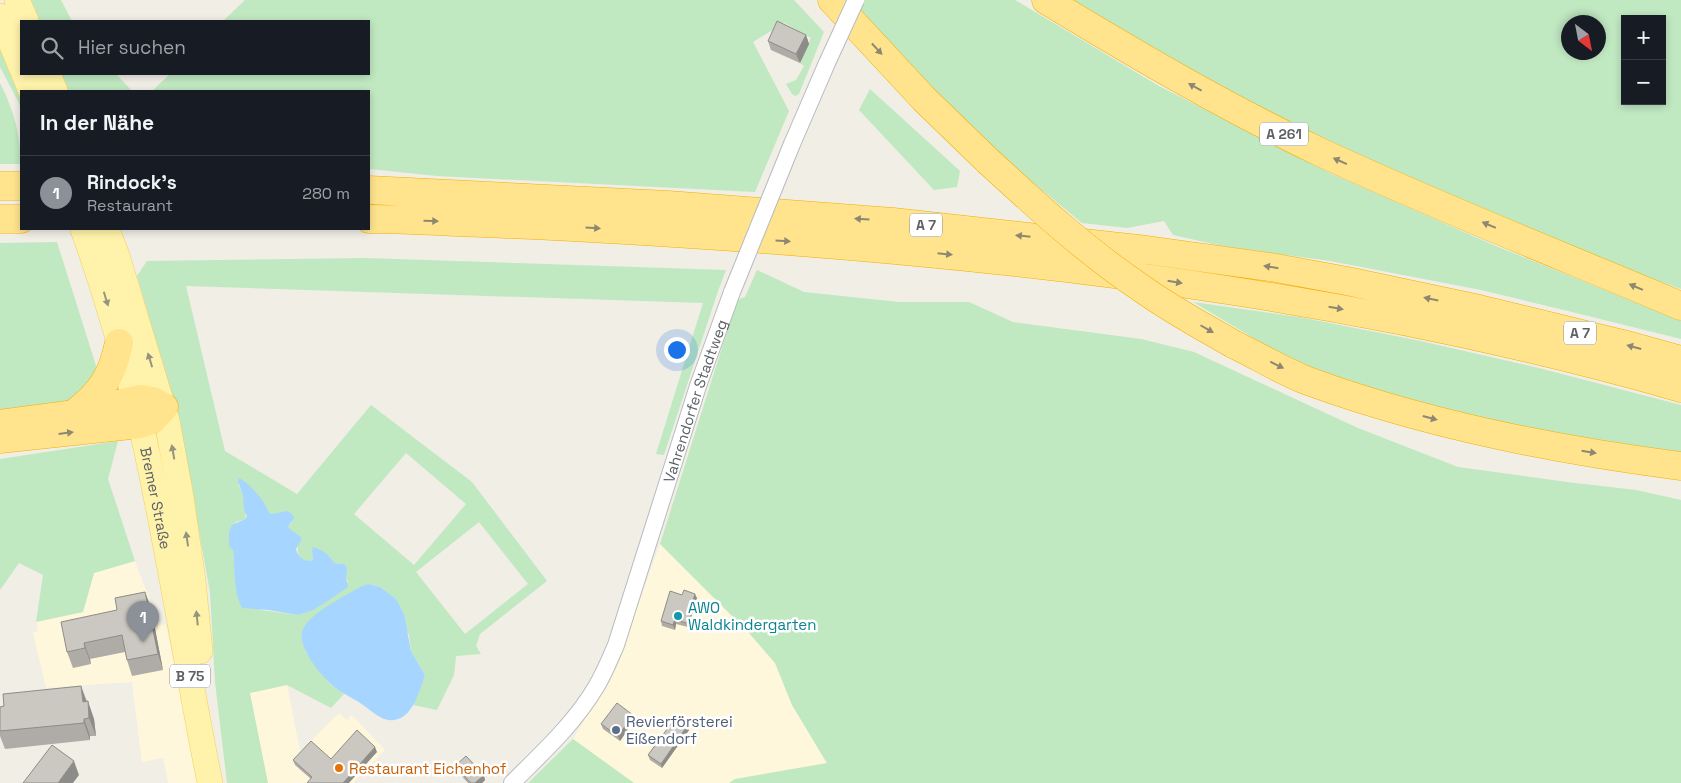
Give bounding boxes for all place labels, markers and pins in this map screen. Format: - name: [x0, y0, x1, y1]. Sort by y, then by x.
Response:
- place label: AWO Waldkindergarten: [688, 598, 816, 634]
- pin: 1: [127, 601, 159, 642]
- marker: AWO Waldkindergarten: [672, 610, 684, 622]
- place label: Revierförsterei Eißendorf: [626, 712, 733, 748]
- marker: Revierförsterei Eißendorf: [610, 724, 622, 736]
- place label: Restaurant Eichenhof: [349, 759, 507, 778]
- marker: Restaurant Eichenhof: [333, 762, 345, 774]

